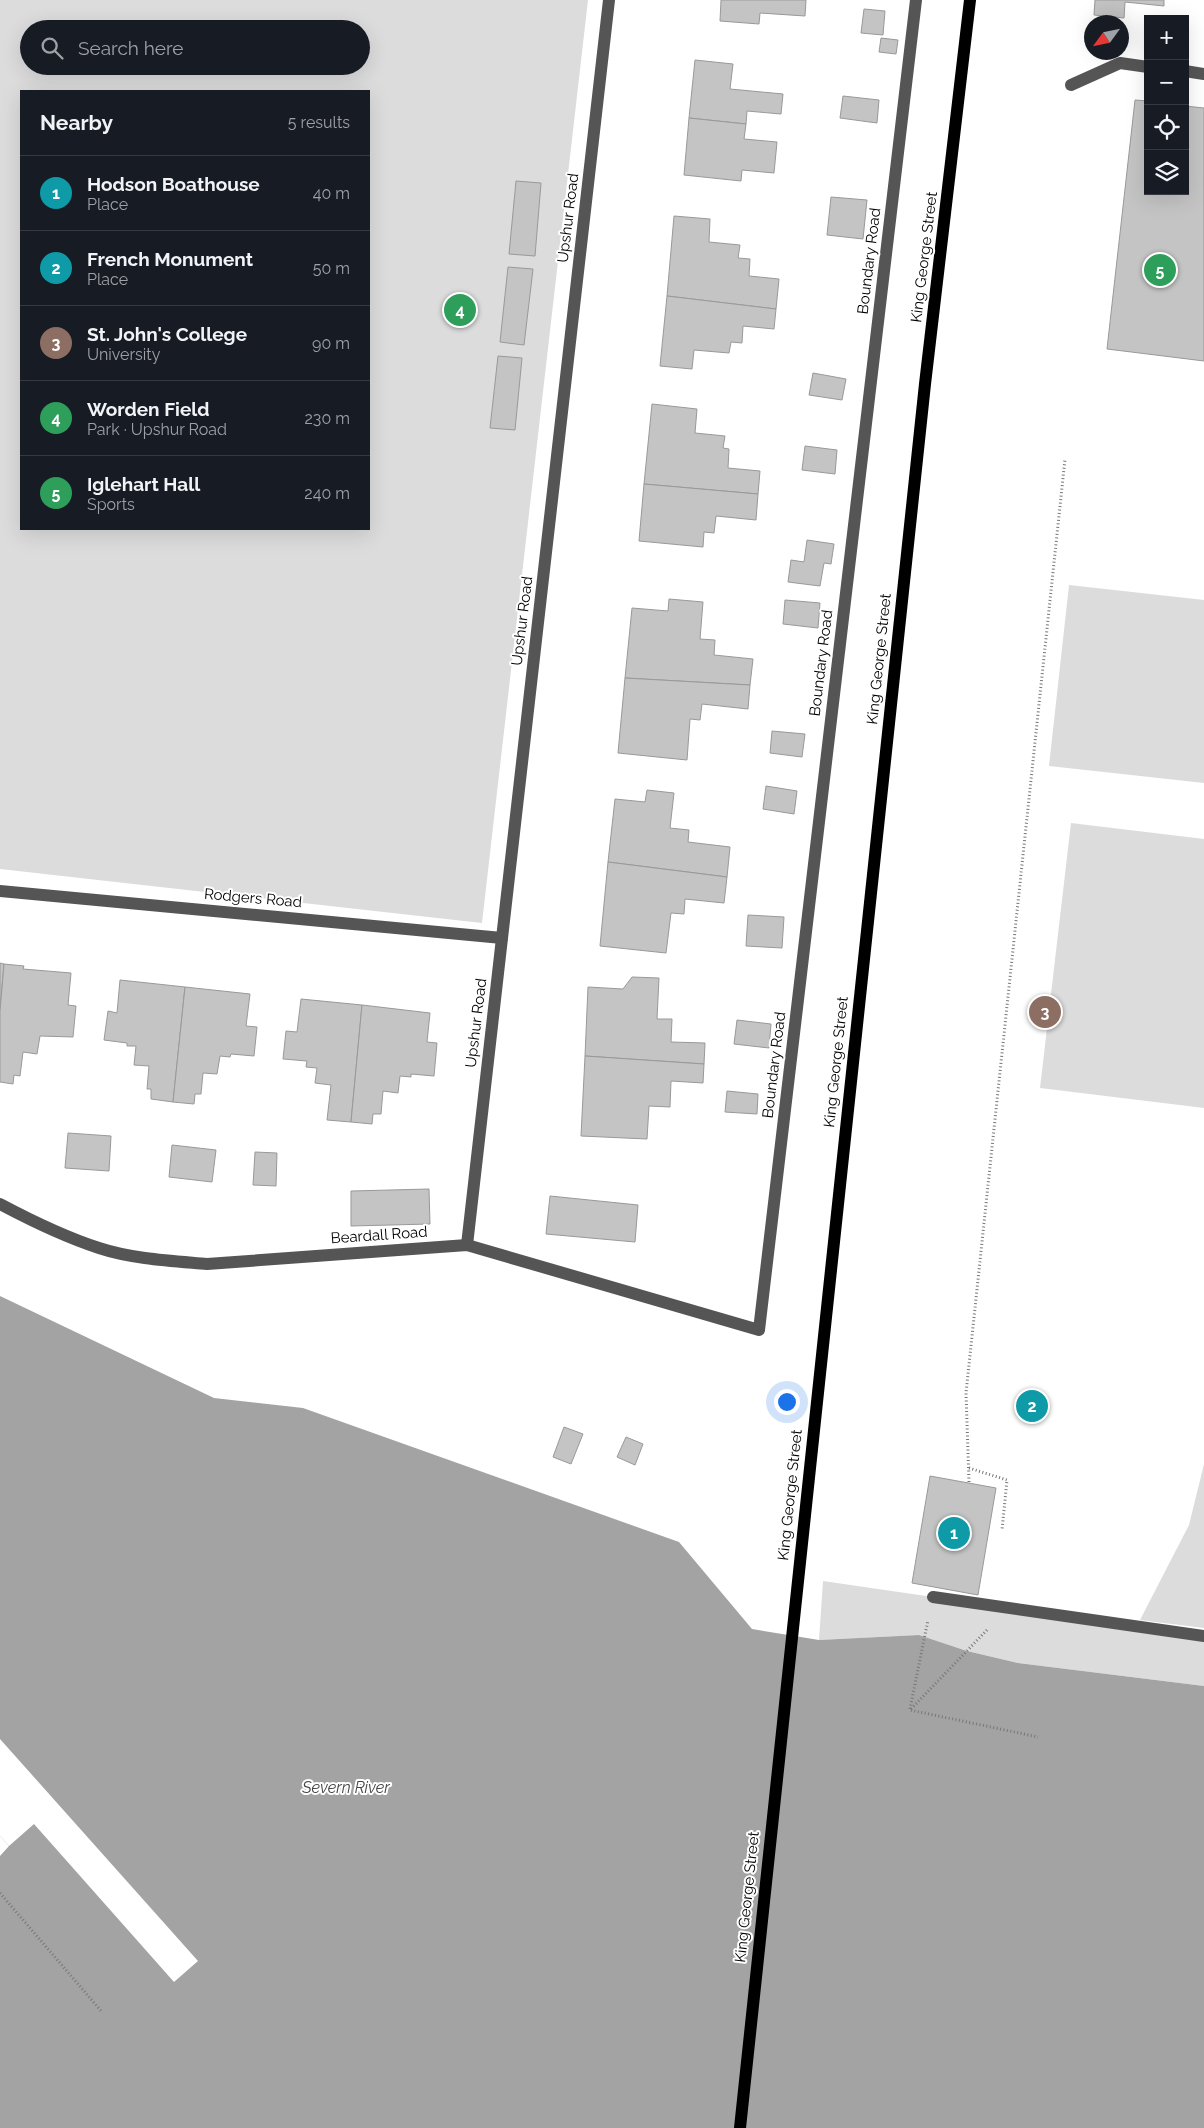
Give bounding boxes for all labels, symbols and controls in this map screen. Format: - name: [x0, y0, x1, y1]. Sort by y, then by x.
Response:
- north arrow: [1084, 15, 1129, 60]
- map controls: [1144, 15, 1189, 195]
- button: +: [1144, 15, 1189, 60]
- search box: [20, 20, 370, 75]
- icon: search: [38, 34, 66, 62]
- text: Search here: [78, 37, 184, 59]
- button: −: [1144, 60, 1189, 105]
- button: locate: [1144, 105, 1189, 150]
- text: Nearby: [40, 110, 113, 135]
- text: 5 results: [288, 113, 350, 132]
- button: layers: [1144, 150, 1189, 195]
- street label: Upshur Road: [554, 172, 582, 264]
- text: Hodson Boathouse: [87, 173, 260, 195]
- text: 1: [52, 184, 60, 203]
- text: 40 m: [313, 184, 350, 203]
- street label: King George Street: [907, 191, 941, 323]
- text: Place: [87, 195, 128, 214]
- street label: Boundary Road: [854, 207, 884, 315]
- text: French Monument: [87, 248, 253, 270]
- pin: 5: [1144, 251, 1176, 289]
- text: 2: [51, 259, 61, 278]
- text: 50 m: [313, 259, 350, 278]
- text: Place: [87, 270, 128, 289]
- pin: 4: [444, 291, 476, 329]
- text: St. John's College: [87, 323, 247, 345]
- text: 3: [52, 334, 60, 353]
- text: 90 m: [312, 334, 350, 353]
- text: University: [87, 345, 160, 364]
- text: Worden Field: [87, 398, 210, 420]
- text: 4: [51, 409, 61, 428]
- text: 230 m: [305, 409, 350, 428]
- text: Park · Upshur Road: [87, 420, 227, 439]
- text: Iglehart Hall: [87, 473, 200, 495]
- text: 5: [52, 484, 60, 503]
- text: 240 m: [304, 484, 350, 503]
- text: Sports: [87, 495, 135, 514]
- street label: Upshur Road: [508, 575, 536, 667]
- street label: King George Street: [863, 593, 895, 725]
- street label: Boundary Road: [806, 609, 836, 717]
- street label: Rodgers Road: [203, 885, 303, 911]
- street label: Upshur Road: [462, 977, 490, 1069]
- pin: 3: [1029, 993, 1061, 1031]
- street label: King George Street: [820, 996, 852, 1128]
- street label: Boundary Road: [759, 1011, 789, 1119]
- street label: Beardall Road: [330, 1223, 428, 1247]
- pin: 2: [1016, 1387, 1048, 1425]
- your location: [774, 1389, 800, 1415]
- street label: King George Street: [774, 1429, 806, 1561]
- pin: 1: [938, 1514, 970, 1552]
- water label: Severn River: [301, 1778, 390, 1797]
- street label: King George Street: [731, 1831, 763, 1963]

